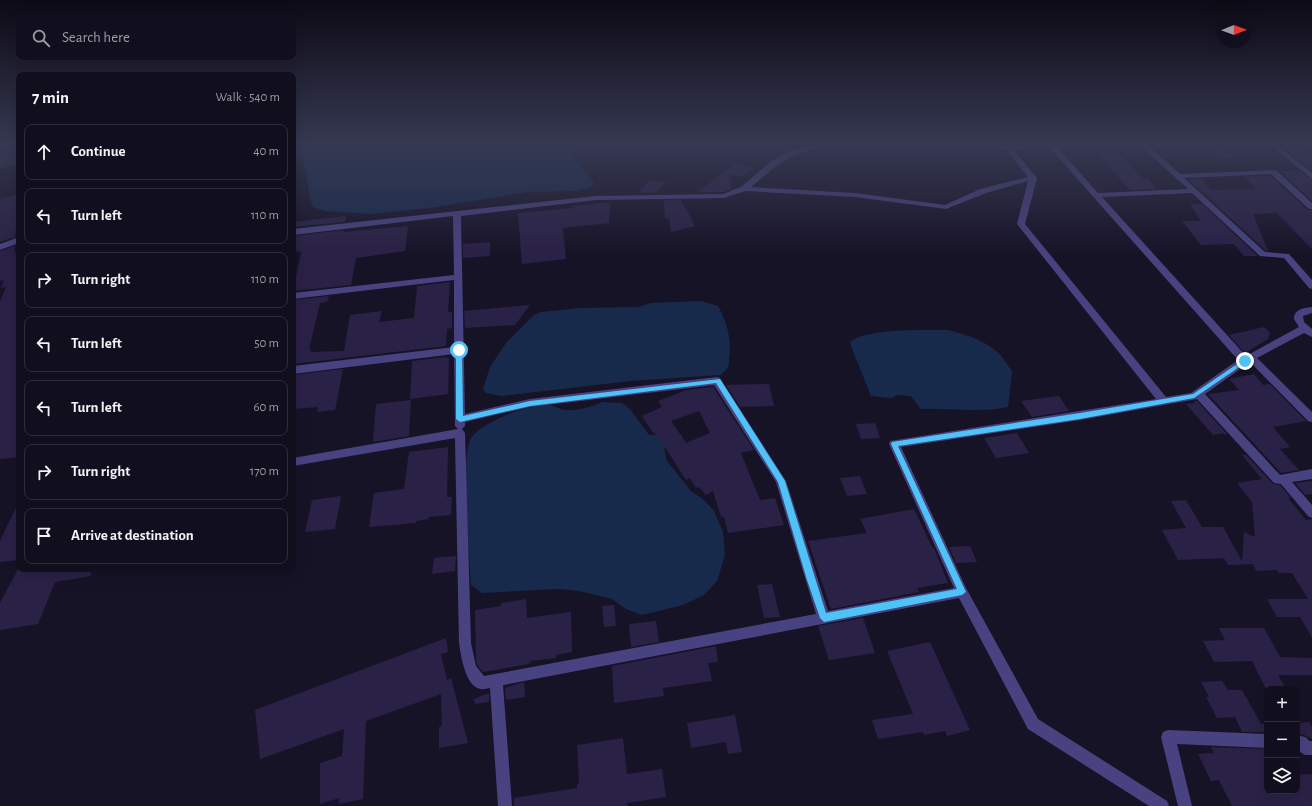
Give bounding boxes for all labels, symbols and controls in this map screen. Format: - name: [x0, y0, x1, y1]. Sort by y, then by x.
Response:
- north arrow: [1216, 12, 1252, 48]
- search box: [16, 16, 296, 60]
- icon: search: [30, 27, 52, 49]
- text: Search here: [62, 30, 130, 45]
- text: 7 min: [32, 89, 69, 106]
- text: Walk · 540 m: [216, 91, 280, 104]
- icon: ahead: [33, 141, 55, 163]
- text: Continue: [71, 144, 126, 159]
- text: 40 m: [253, 145, 279, 158]
- icon: left: [33, 205, 55, 227]
- text: Turn left: [71, 208, 122, 223]
- text: 110 m: [251, 209, 279, 222]
- icon: right: [33, 269, 55, 291]
- text: Turn right: [71, 272, 130, 287]
- text: 110 m: [251, 273, 279, 286]
- icon: left: [33, 333, 55, 355]
- text: Turn left: [71, 336, 122, 351]
- text: 50 m: [254, 337, 279, 350]
- route start: [450, 341, 468, 359]
- route end: [1236, 352, 1254, 370]
- icon: left: [33, 397, 55, 419]
- text: Turn left: [71, 400, 122, 415]
- text: 60 m: [253, 401, 279, 414]
- icon: right: [33, 461, 55, 483]
- text: Turn right: [71, 464, 130, 479]
- text: 170 m: [250, 465, 279, 478]
- icon: arrive: [33, 525, 55, 547]
- text: Arrive at destination: [71, 528, 194, 543]
- map controls: [1264, 686, 1300, 794]
- button: +: [1264, 686, 1300, 722]
- button: −: [1264, 722, 1300, 758]
- button: layers: [1264, 758, 1300, 794]

